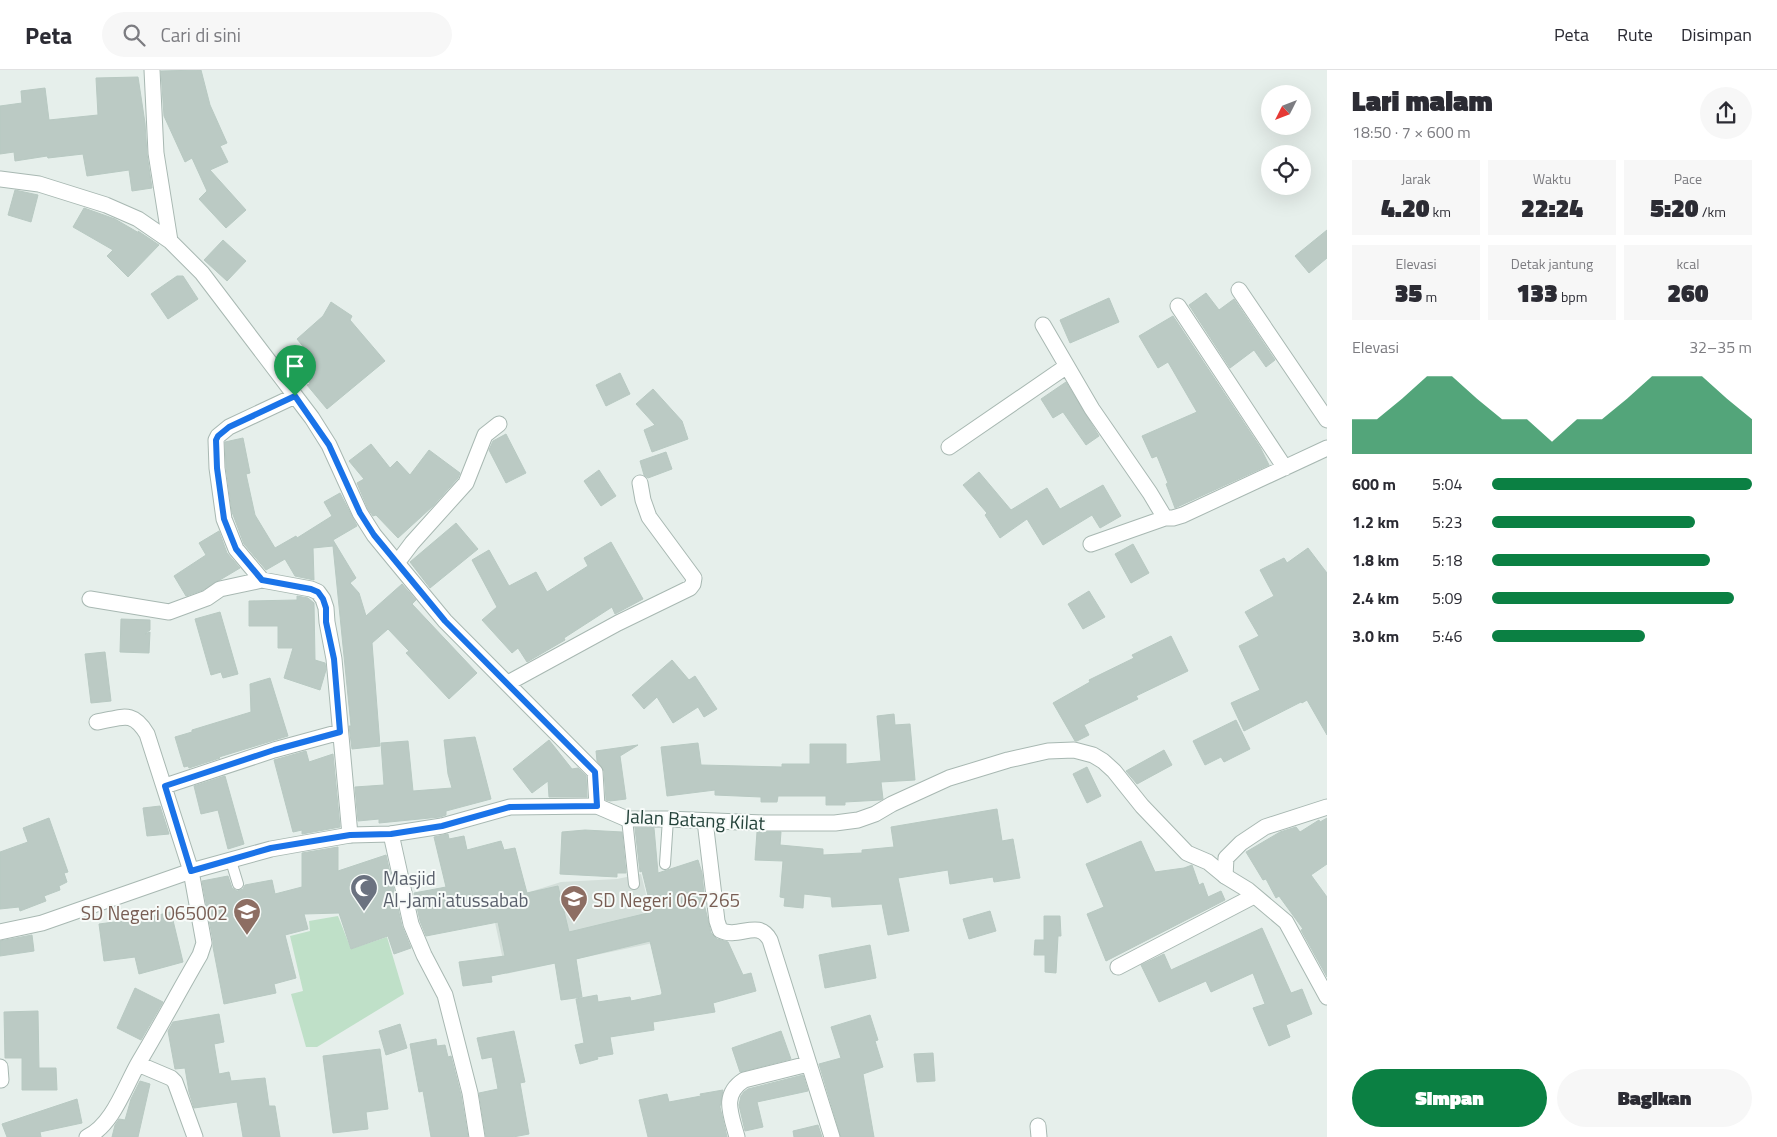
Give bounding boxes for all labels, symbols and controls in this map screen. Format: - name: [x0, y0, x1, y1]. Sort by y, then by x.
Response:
- search box: [102, 12, 452, 57]
- text: Peta: [25, 17, 72, 53]
- text: Cari di sini: [160, 20, 241, 49]
- icon: search: [120, 21, 148, 49]
- text: Peta: [1554, 21, 1589, 48]
- text: Rute: [1617, 21, 1653, 48]
- text: Disimpan: [1681, 21, 1752, 48]
- text: Lari malam: [1352, 79, 1493, 122]
- north arrow: [1261, 85, 1311, 135]
- map controls: [1261, 85, 1311, 195]
- button: share: [1700, 87, 1752, 139]
- text: 18:50 · 7 × 600 m: [1352, 120, 1471, 144]
- button: locate: [1261, 145, 1311, 195]
- text: Jarak: [1401, 168, 1431, 189]
- text: Waktu: [1533, 168, 1571, 189]
- text: Pace: [1674, 168, 1702, 189]
- text: 4.20: [1381, 189, 1429, 227]
- text: 22:24: [1521, 189, 1583, 227]
- text: 5:20: [1650, 189, 1699, 227]
- text: km: [1429, 201, 1451, 222]
- text: /km: [1699, 201, 1726, 222]
- text: Elevasi: [1395, 253, 1437, 274]
- text: Detak jantung: [1511, 253, 1593, 274]
- text: kcal: [1677, 253, 1699, 274]
- text: 35: [1395, 274, 1422, 312]
- text: 133: [1517, 274, 1558, 312]
- text: 260: [1667, 274, 1709, 312]
- text: m: [1422, 286, 1437, 307]
- text: bpm: [1558, 286, 1587, 307]
- text: Elevasi: [1352, 335, 1399, 359]
- text: 32–35 m: [1689, 335, 1752, 359]
- pin: [274, 345, 316, 396]
- icon: arrive: [281, 352, 309, 380]
- text: 600 m: [1352, 472, 1396, 496]
- text: 5:04: [1432, 472, 1462, 496]
- text: 1.2 km: [1352, 510, 1399, 534]
- text: 5:23: [1432, 510, 1462, 534]
- text: 1.8 km: [1352, 548, 1399, 572]
- text: 5:18: [1432, 548, 1462, 572]
- text: 2.4 km: [1352, 586, 1399, 610]
- text: 5:09: [1432, 586, 1462, 610]
- text: 3.0 km: [1352, 624, 1399, 648]
- text: 5:46: [1432, 624, 1462, 648]
- street label: Jalan Batang Kilat: [624, 801, 766, 837]
- place label: Masjid Al-Jami'atussabab: [383, 863, 528, 914]
- mosque icon: Masjid Al-Jami'atussabab: [349, 873, 379, 912]
- school or university icon: SD Negeri 067265: [559, 884, 589, 923]
- place label: SD Negeri 067265: [593, 885, 740, 914]
- school or university icon: SD Negeri 065002: [232, 897, 262, 936]
- place label: SD Negeri 065002: [81, 898, 228, 927]
- button: Simpan: [1352, 1069, 1547, 1127]
- button: Bagikan: [1557, 1069, 1752, 1127]

